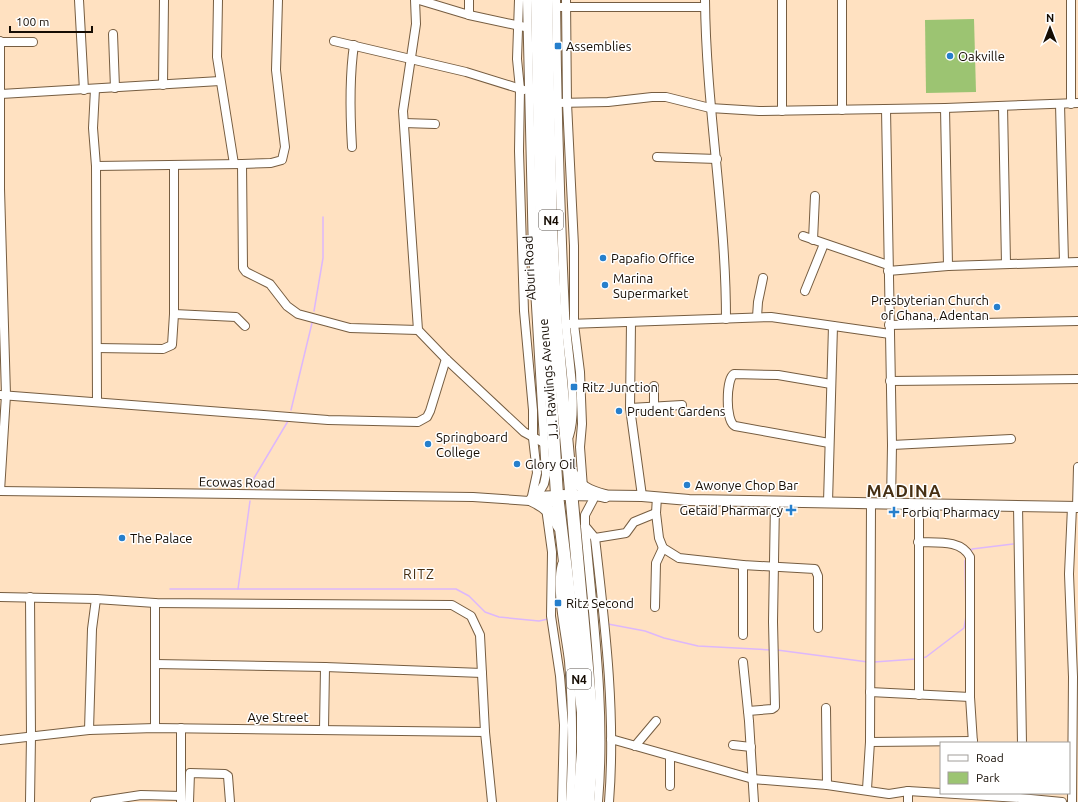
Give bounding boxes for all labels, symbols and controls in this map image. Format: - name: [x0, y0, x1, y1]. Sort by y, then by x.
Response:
- scale bar: [10, 8, 92, 34]
- north arrow: [1030, 8, 1070, 48]
- text: N: [1046, 12, 1054, 24]
- text: 100 m: [16, 15, 49, 28]
- place label: Assemblies: [566, 39, 632, 53]
- marker: Assemblies: [553, 41, 563, 51]
- place label: Oakville: [958, 49, 1005, 63]
- marker: Oakville: [945, 51, 955, 61]
- road number: N4: [539, 210, 563, 230]
- street label: Aburi Road: [520, 235, 538, 301]
- place label: Papafio Office: [611, 251, 695, 265]
- marker: Papafio Office: [598, 253, 608, 263]
- place label: Marina Supermarket: [613, 271, 688, 300]
- marker: Marina Supermarket: [600, 280, 610, 290]
- place label: Presbyterian Church of Ghana, Adentan: [871, 293, 989, 323]
- marker: Presbyterian Church of Ghana, Adentan: [992, 302, 1002, 312]
- street label: J.J. Rawlings Avenue: [536, 318, 560, 440]
- place label: Ritz Junction: [582, 380, 658, 394]
- marker: Ritz Junction: [569, 382, 579, 392]
- place label: Prudent Gardens: [627, 404, 726, 418]
- marker: Prudent Gardens: [614, 406, 624, 416]
- place label: Springboard College: [436, 430, 508, 459]
- marker: Springboard College: [423, 439, 433, 449]
- place label: Glory Oil: [525, 457, 576, 471]
- marker: Glory Oil: [512, 459, 522, 469]
- street label: Ecowas Road: [199, 474, 275, 490]
- place label: Awonye Chop Bar: [695, 478, 798, 492]
- marker: Awonye Chop Bar: [682, 480, 692, 490]
- district label: MADINA: [866, 481, 942, 500]
- place label: Getaid Pharmarcy: [680, 503, 783, 517]
- marker: Getaid Pharmarcy: [786, 505, 796, 515]
- place label: Forbiq Pharmacy: [902, 505, 1000, 519]
- marker: Forbiq Pharmacy: [889, 507, 899, 517]
- place label: The Palace: [130, 531, 192, 545]
- marker: The Palace: [117, 533, 127, 543]
- district label: RITZ: [403, 566, 435, 582]
- place label: Ritz Second: [566, 596, 634, 610]
- marker: Ritz Second: [553, 598, 563, 608]
- road number: N4: [567, 669, 591, 689]
- street label: Aye Street: [247, 710, 309, 724]
- legend: [940, 742, 1070, 794]
- text: Road: [976, 751, 1004, 764]
- text: Park: [976, 771, 1000, 784]

